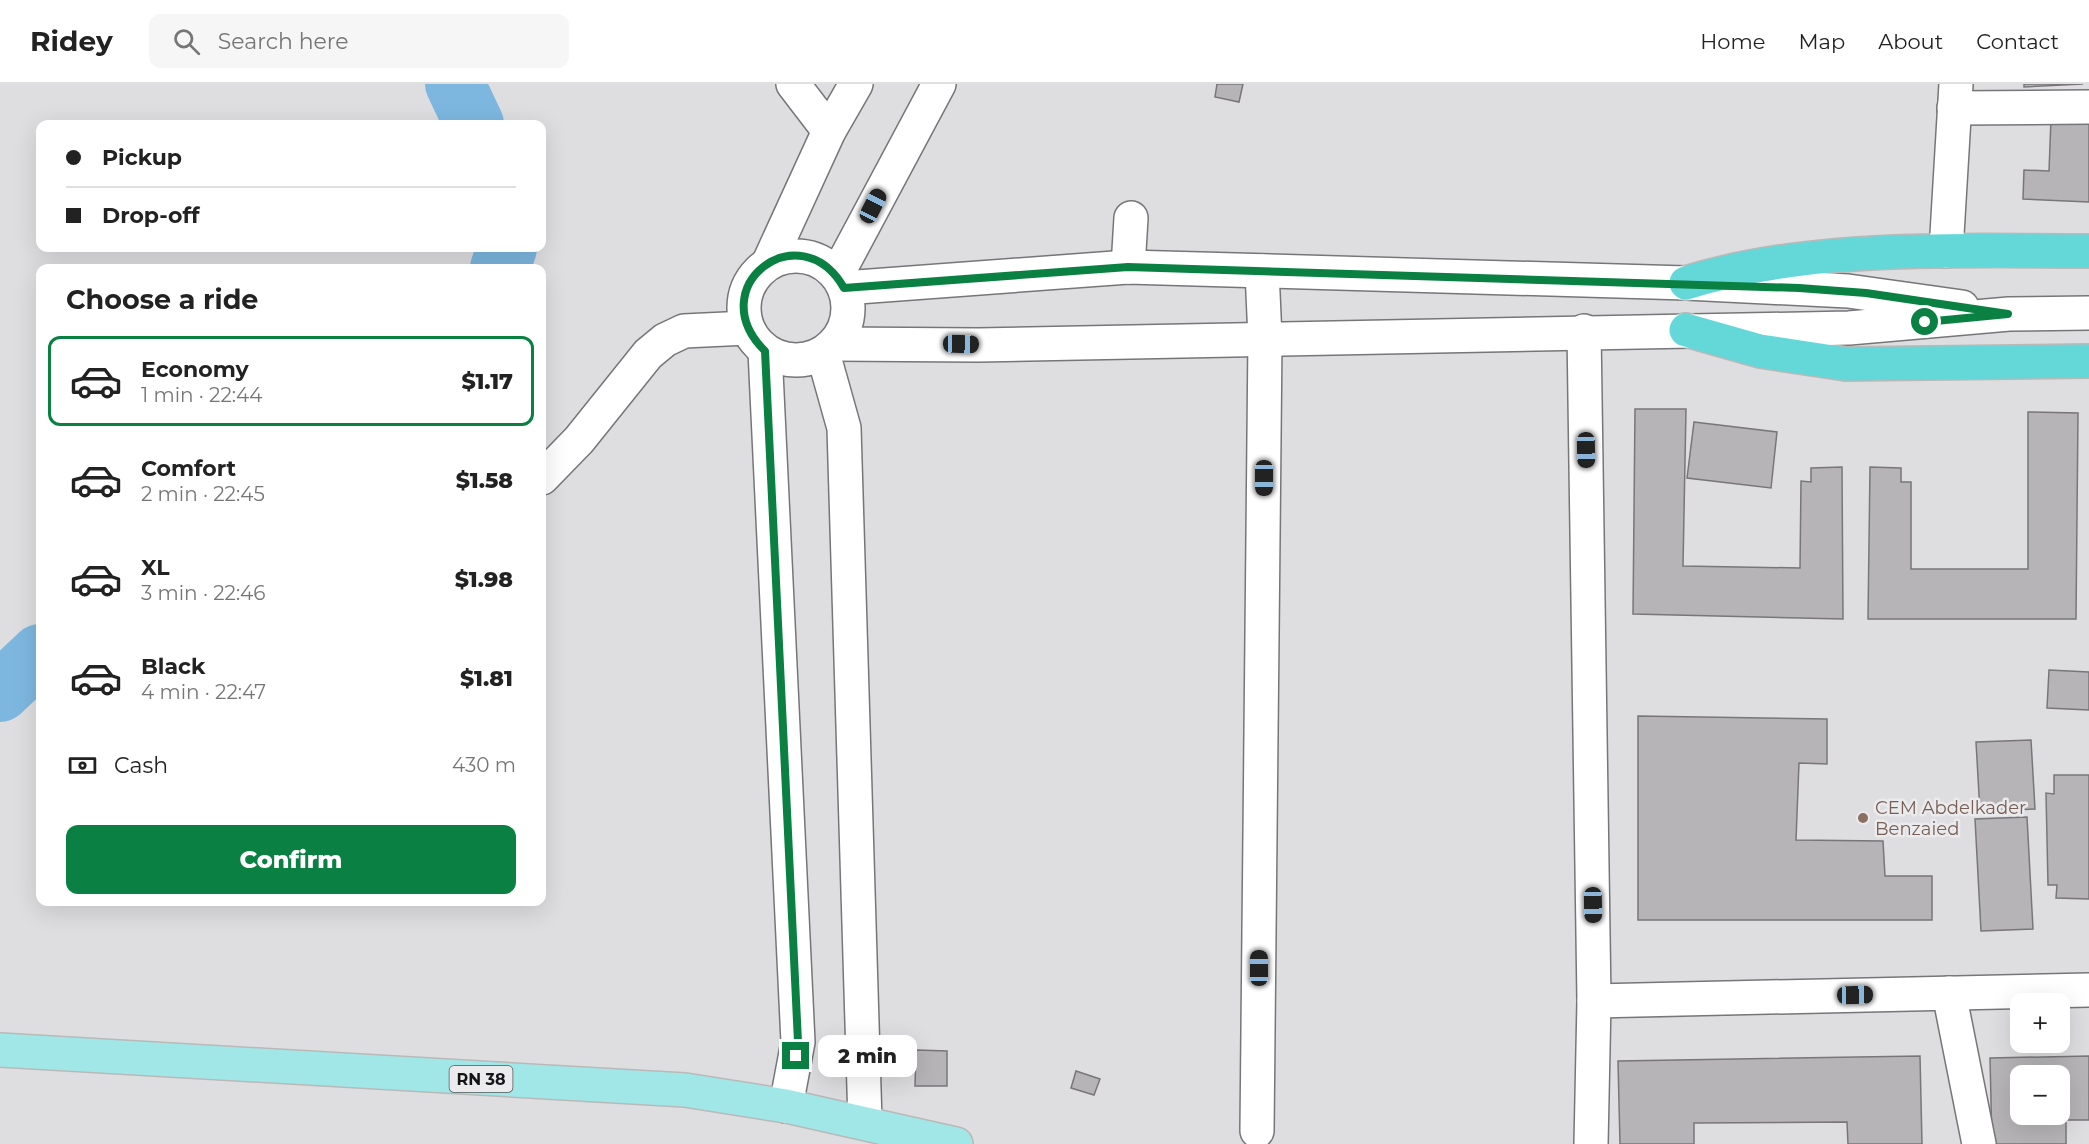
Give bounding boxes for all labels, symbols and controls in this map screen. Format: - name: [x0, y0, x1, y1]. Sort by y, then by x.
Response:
- search box: [149, 14, 569, 68]
- text: Ridey: [30, 24, 113, 58]
- icon: search: [170, 25, 203, 58]
- text: Search here: [218, 28, 349, 55]
- text: Home: [1700, 29, 1765, 54]
- text: Map: [1798, 29, 1845, 54]
- text: About: [1878, 29, 1943, 54]
- text: Contact: [1976, 29, 2059, 54]
- text: Pickup: [102, 144, 182, 171]
- car: [857, 186, 889, 226]
- text: Drop-off: [102, 202, 200, 229]
- text: Choose a ride: [66, 283, 258, 316]
- route start: [1911, 308, 1938, 335]
- car: [943, 335, 979, 353]
- icon: car: [69, 354, 123, 408]
- text: Economy: [141, 356, 249, 383]
- text: $1.17: [461, 368, 513, 395]
- text: 1 min · 22:44: [141, 383, 263, 407]
- car: [1577, 432, 1595, 468]
- icon: car: [69, 453, 123, 507]
- text: Comfort: [141, 455, 236, 482]
- car: [1255, 460, 1273, 496]
- text: $1.58: [456, 467, 513, 494]
- text: 2 min · 22:45: [141, 482, 265, 506]
- icon: car: [69, 552, 123, 606]
- text: XL: [141, 554, 170, 581]
- text: $1.98: [455, 566, 513, 593]
- text: 3 min · 22:46: [141, 581, 266, 605]
- icon: car: [69, 651, 123, 705]
- text: Black: [141, 653, 205, 680]
- text: $1.81: [460, 665, 513, 692]
- text: 4 min · 22:47: [141, 680, 266, 704]
- icon: cash: [66, 749, 99, 782]
- text: Cash: [114, 752, 168, 779]
- text: 430 m: [452, 753, 516, 777]
- place label: CEM Abdelkader Benzaied: [1875, 797, 2026, 840]
- marker: CEM Abdelkader Benzaied: [1856, 811, 1870, 825]
- button: Confirm: [66, 825, 516, 894]
- car: [1584, 887, 1602, 923]
- car: [1250, 950, 1268, 986]
- car: [1837, 986, 1873, 1004]
- map controls: [2010, 993, 2070, 1125]
- button: +: [2010, 993, 2070, 1053]
- callout: 2 min: [817, 1035, 916, 1077]
- route end: [782, 1042, 809, 1069]
- text: 2 min: [838, 1044, 897, 1068]
- button: −: [2010, 1065, 2070, 1125]
- road number: RN 38: [450, 1066, 512, 1092]

